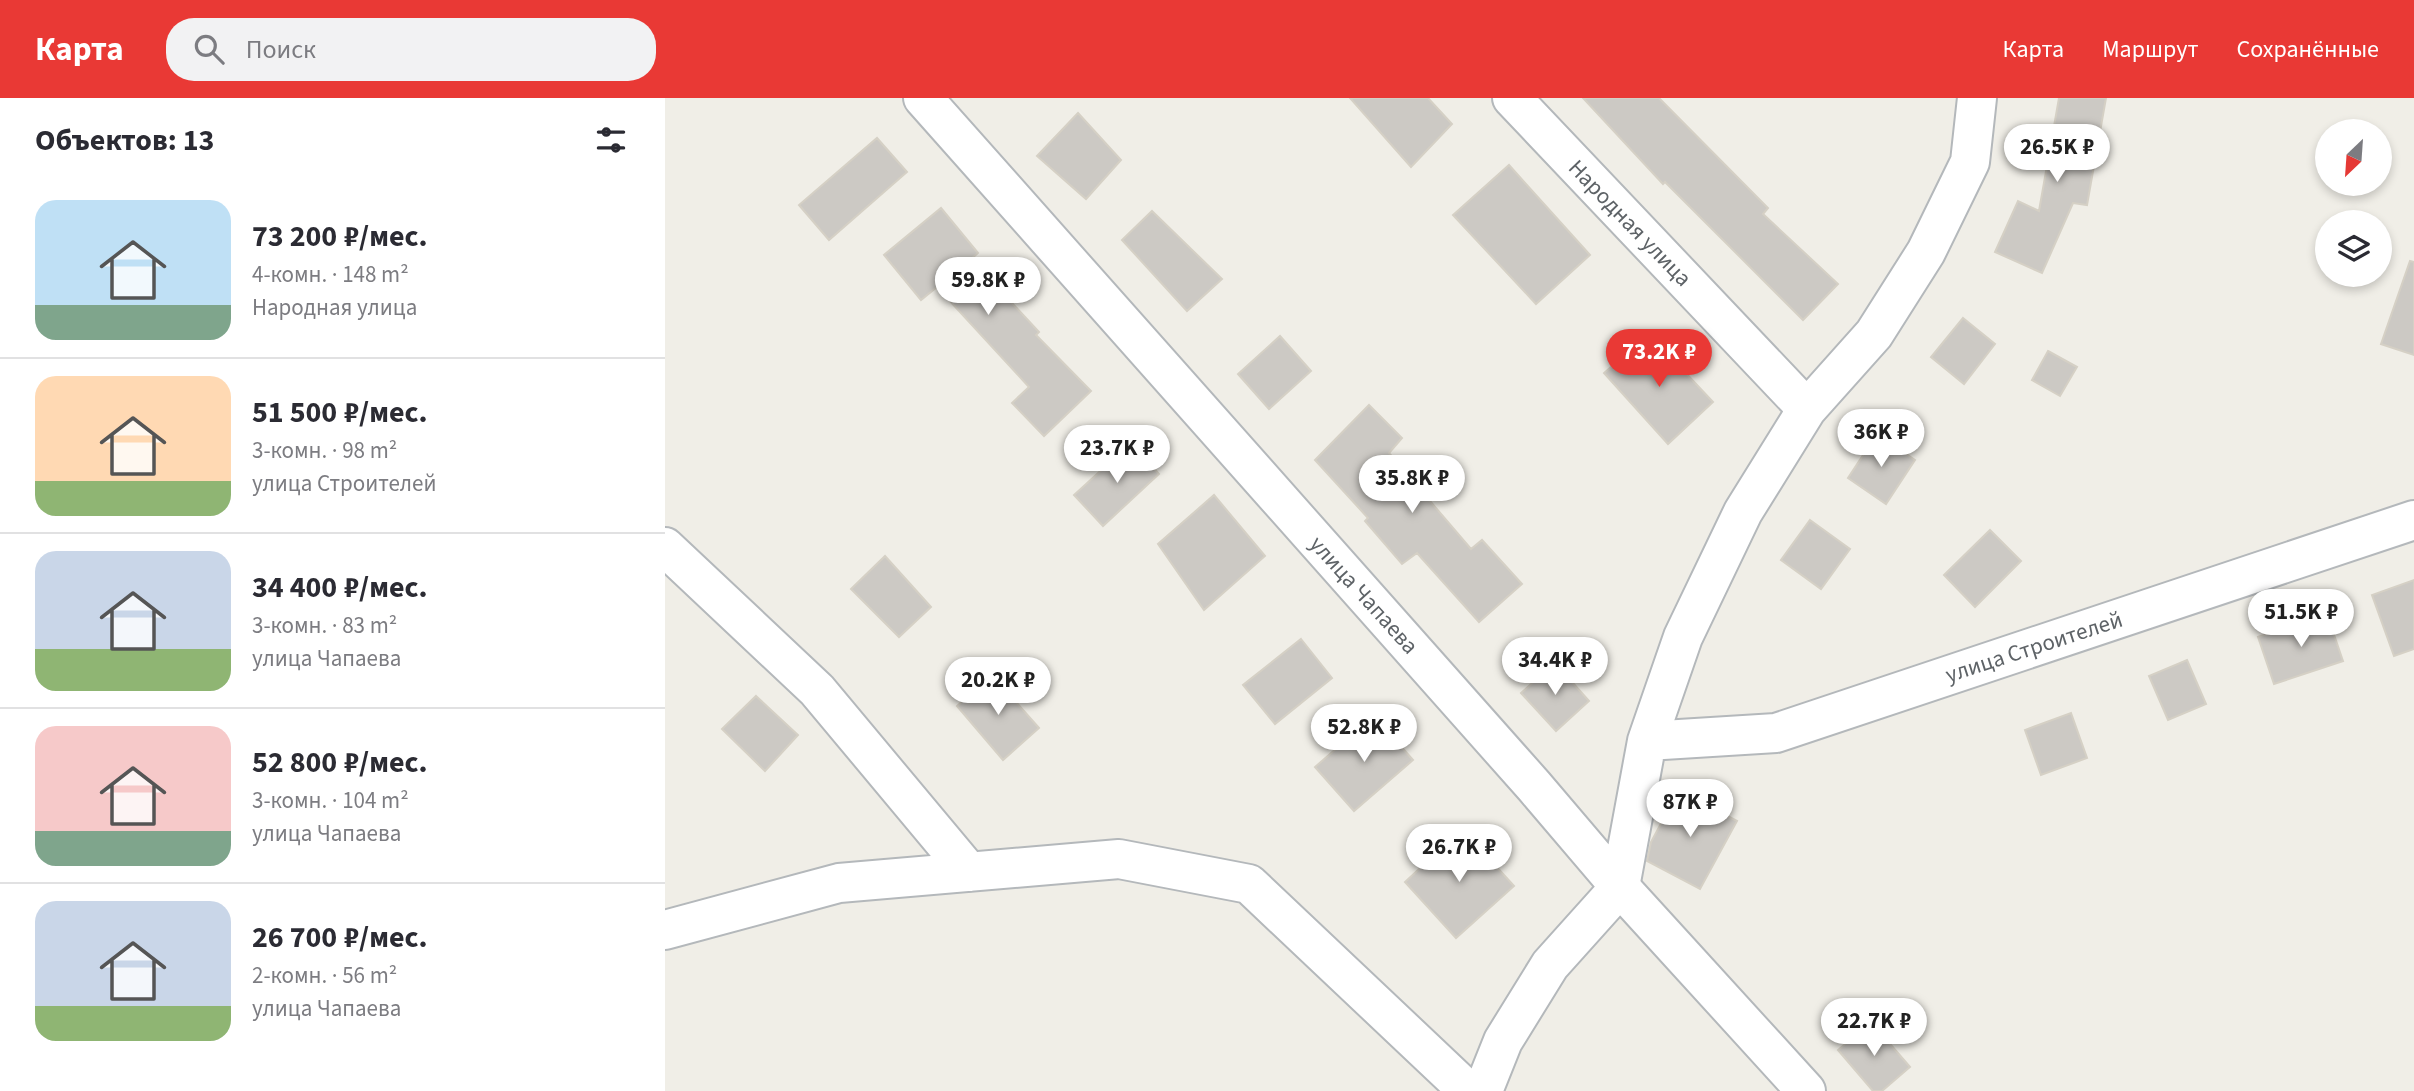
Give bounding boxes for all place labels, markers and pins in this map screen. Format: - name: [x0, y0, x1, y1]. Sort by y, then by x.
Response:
- pin: 26.5K ₽: [1992, 125, 2122, 184]
- pin: 59.8K ₽: [923, 258, 1053, 317]
- pin: 73.2K ₽: [1594, 330, 1724, 389]
- pin: 36K ₽: [1832, 410, 1930, 469]
- pin: 23.7K ₽: [1052, 426, 1182, 485]
- pin: 35.8K ₽: [1347, 456, 1477, 515]
- pin: 51.5K ₽: [2236, 589, 2366, 649]
- pin: 34.4K ₽: [1490, 638, 1620, 697]
- pin: 20.2K ₽: [933, 658, 1063, 717]
- pin: 52.8K ₽: [1299, 704, 1429, 764]
- pin: 87K ₽: [1641, 780, 1739, 839]
- pin: 26.7K ₽: [1394, 824, 1524, 884]
- pin: 22.7K ₽: [1809, 998, 1939, 1058]

